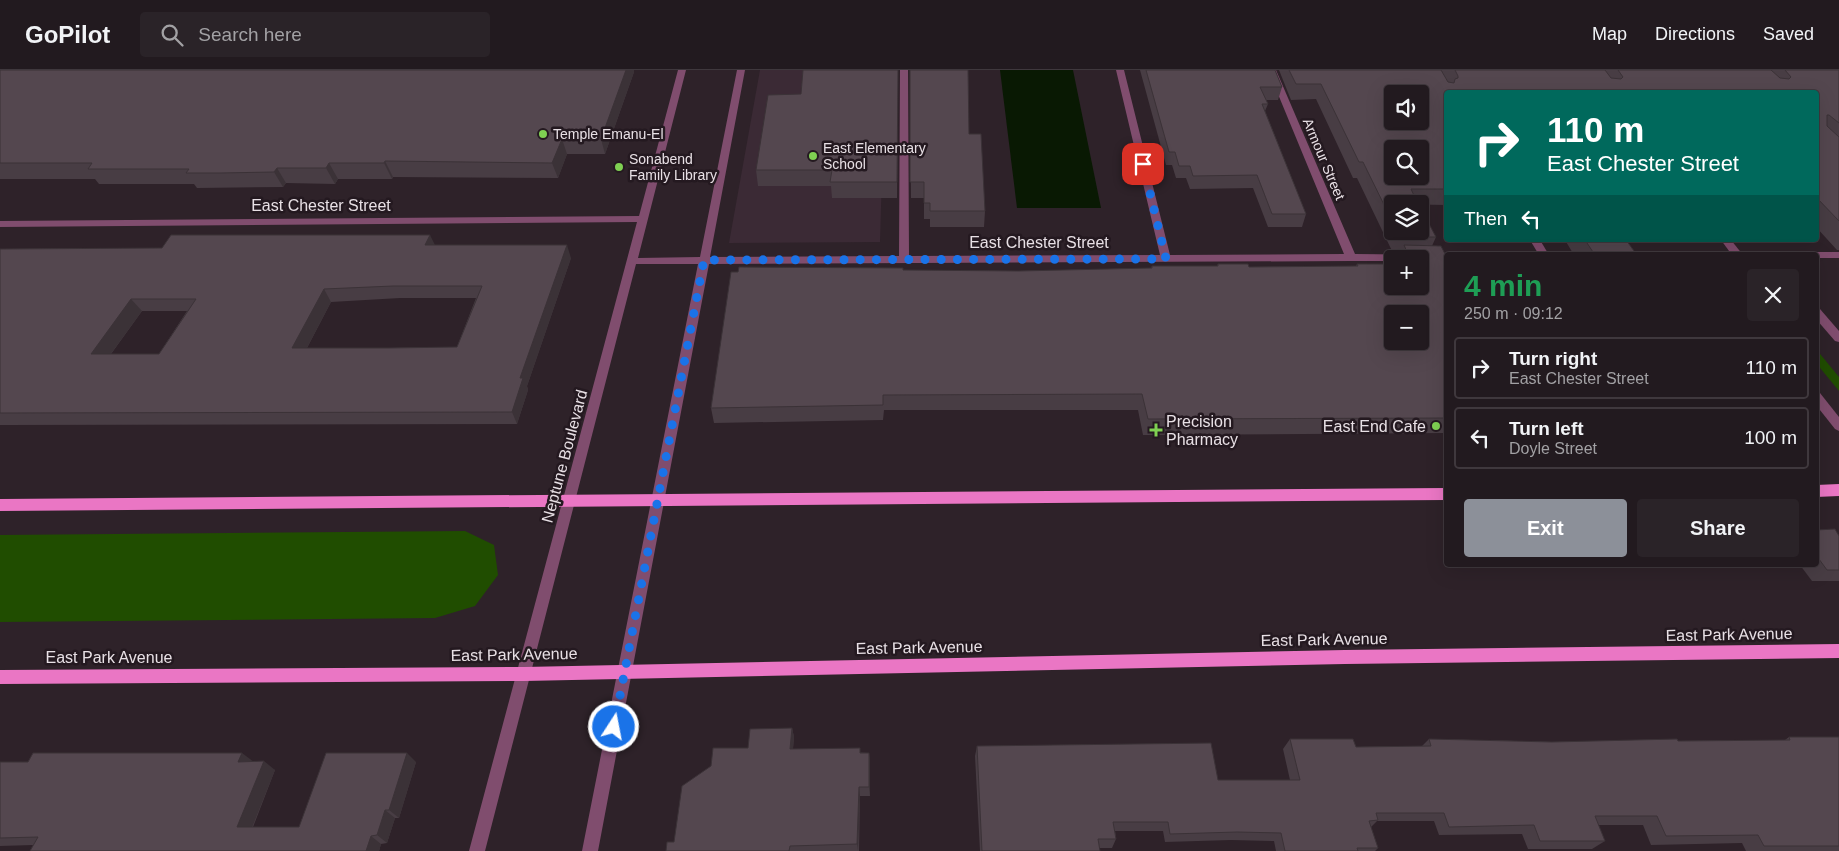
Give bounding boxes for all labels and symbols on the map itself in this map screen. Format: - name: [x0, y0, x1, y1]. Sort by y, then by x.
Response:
- street label: Armour Street: [1300, 116, 1348, 202]
- place label: Temple Emanu-El: [553, 126, 664, 142]
- marker: Temple Emanu-El: [537, 128, 549, 140]
- place label: East Elementary School: [823, 140, 926, 172]
- pin: [1122, 143, 1164, 185]
- marker: East Elementary School: [807, 150, 819, 162]
- place label: Sonabend Family Library: [629, 151, 717, 183]
- marker: Sonabend Family Library: [613, 161, 625, 173]
- street label: East Chester Street: [251, 197, 391, 214]
- street label: East Chester Street: [969, 234, 1109, 251]
- street label: Neptune Boulevard: [539, 388, 590, 524]
- place label: Precision Pharmacy: [1166, 413, 1238, 448]
- place label: East End Cafe: [1323, 418, 1426, 435]
- marker: East End Cafe: [1430, 420, 1442, 432]
- marker: Precision Pharmacy: [1150, 424, 1162, 436]
- street label: East Park Avenue: [1665, 625, 1793, 644]
- street label: East Park Avenue: [1260, 630, 1388, 649]
- street label: East Park Avenue: [855, 638, 983, 657]
- street label: East Park Avenue: [450, 645, 578, 664]
- street label: East Park Avenue: [46, 649, 173, 666]
- position arrow: [587, 700, 639, 752]

